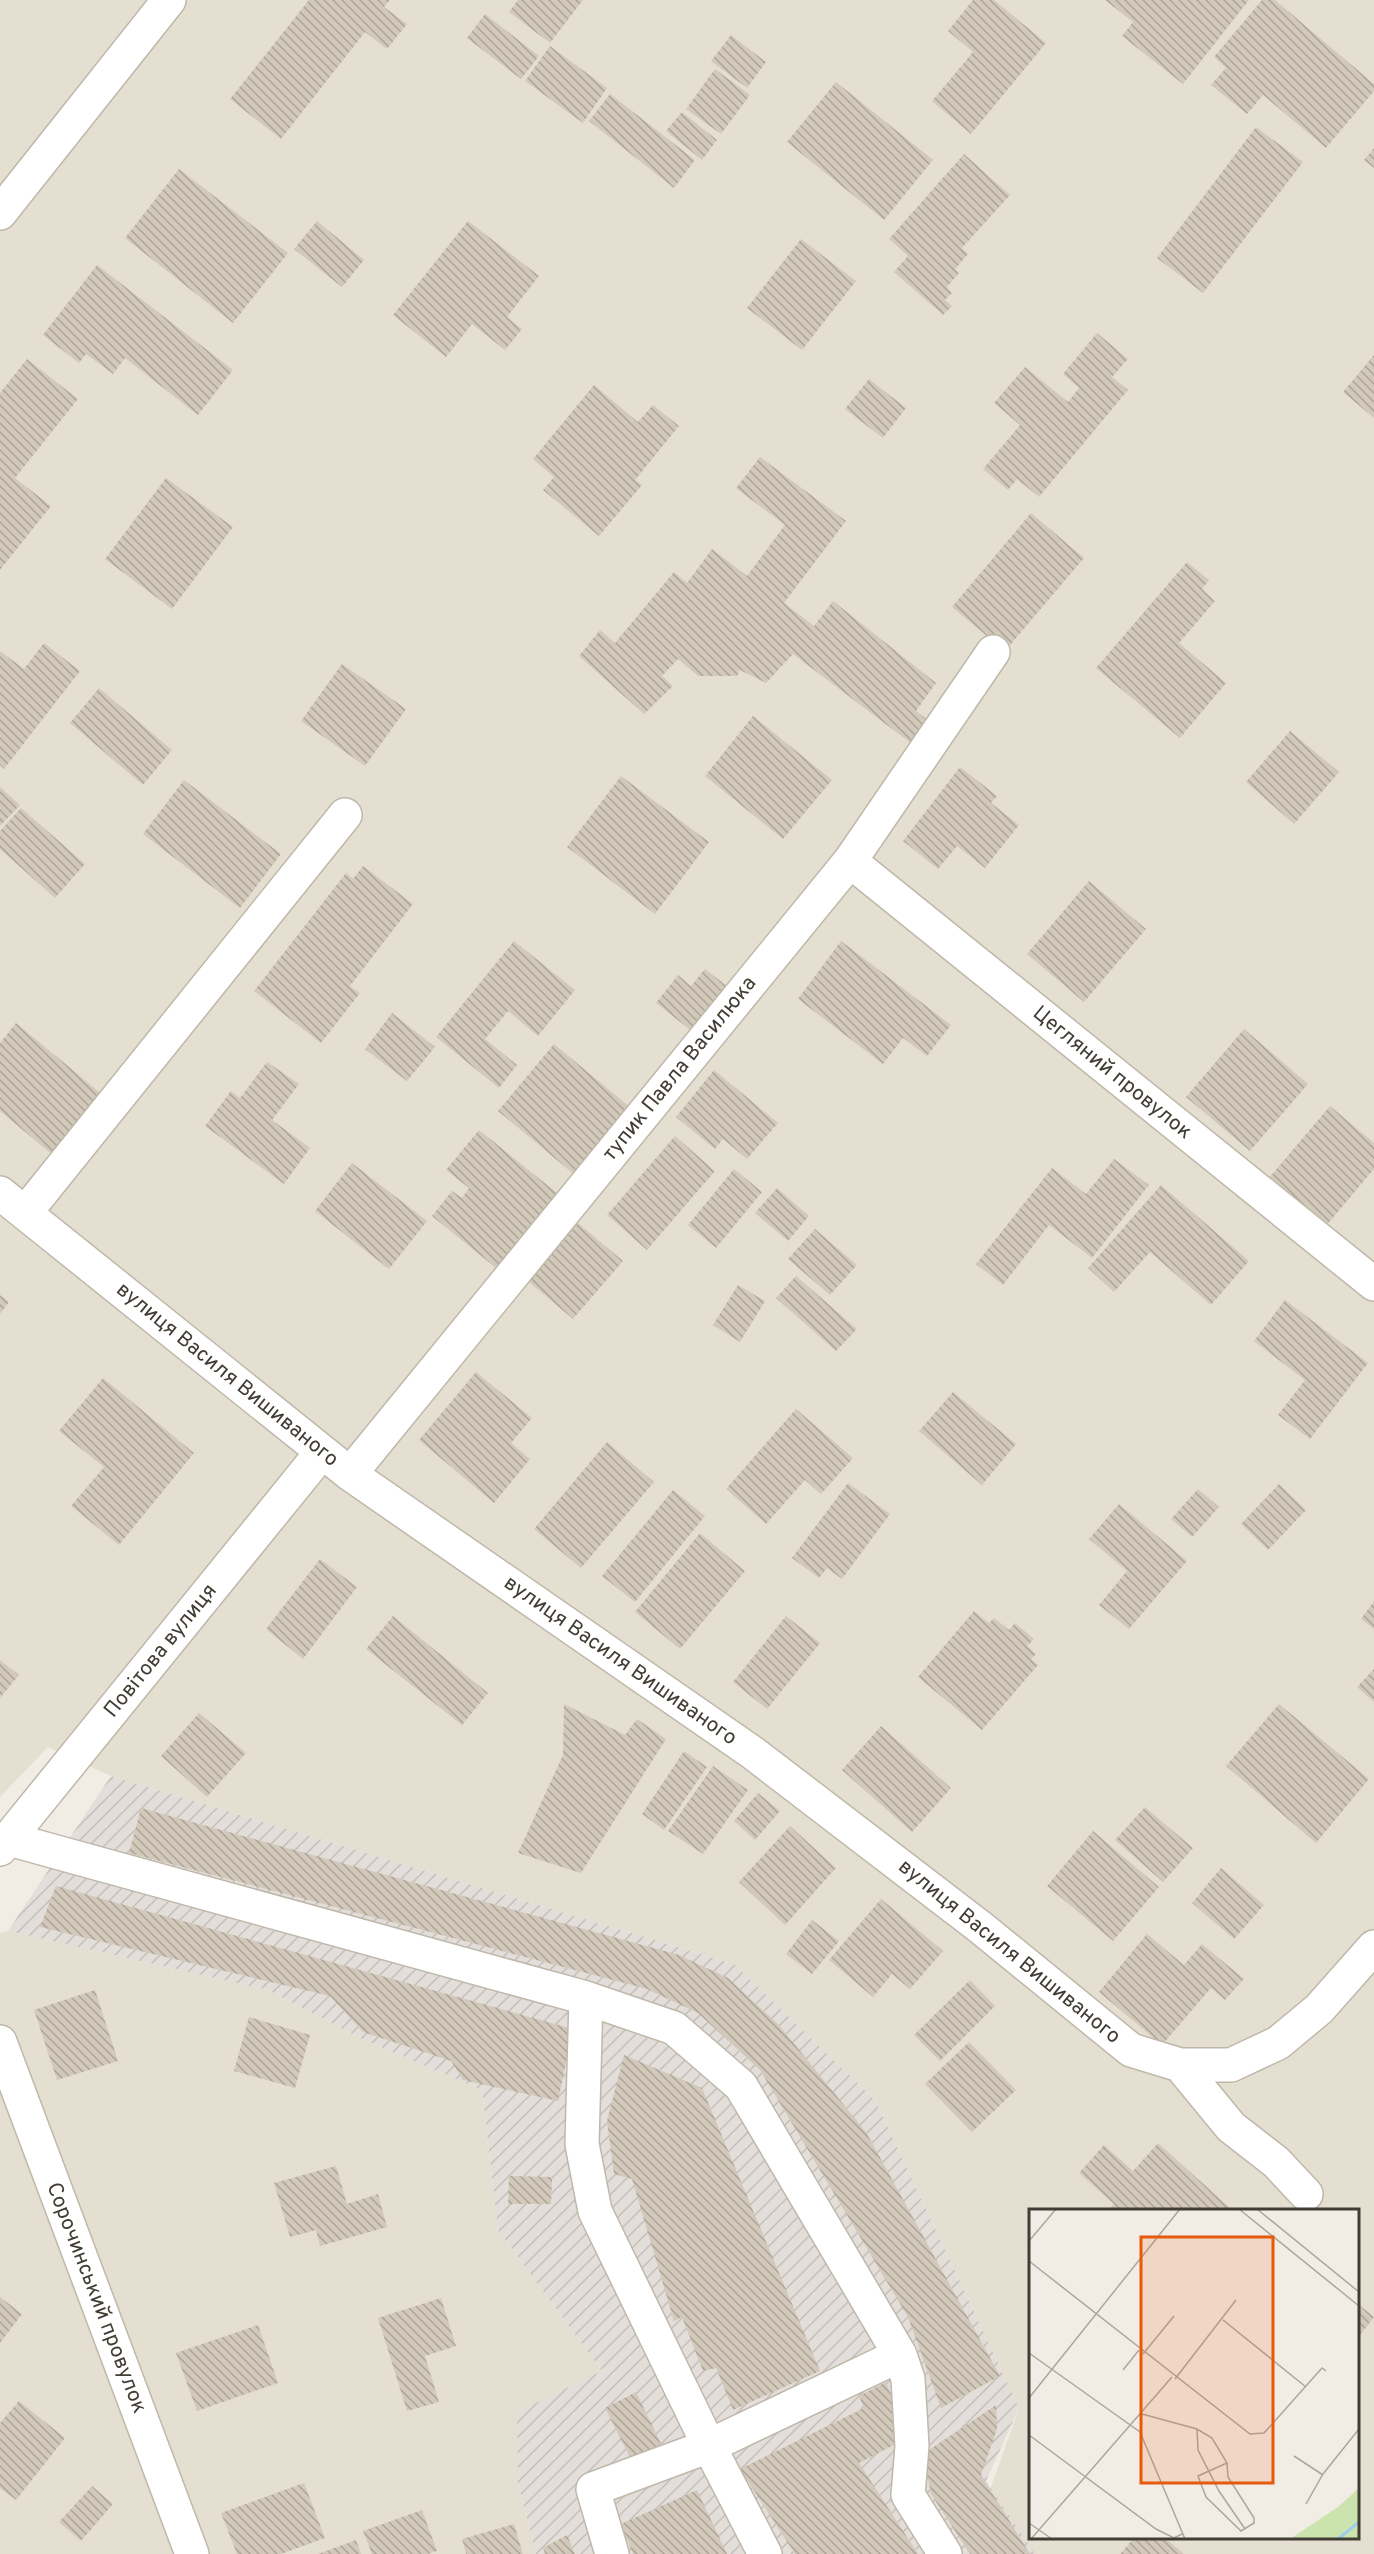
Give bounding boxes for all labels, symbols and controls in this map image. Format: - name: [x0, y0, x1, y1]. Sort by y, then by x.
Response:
- street label: тупик Павла Василюка: [597, 971, 763, 1167]
- street label: Цегляний провулок: [1027, 1000, 1197, 1146]
- street label: вулиця Василя Вишиваного: [110, 1277, 344, 1473]
- street label: вулиця Василя Вишиваного: [498, 1570, 742, 1752]
- street label: Повітова вулиця: [99, 1578, 223, 1724]
- street label: вулиця Василя Вишиваного: [892, 1854, 1126, 2050]
- street label: Сорочинський провулок: [39, 2179, 153, 2417]
- inset map: [1029, 2209, 1359, 2539]

